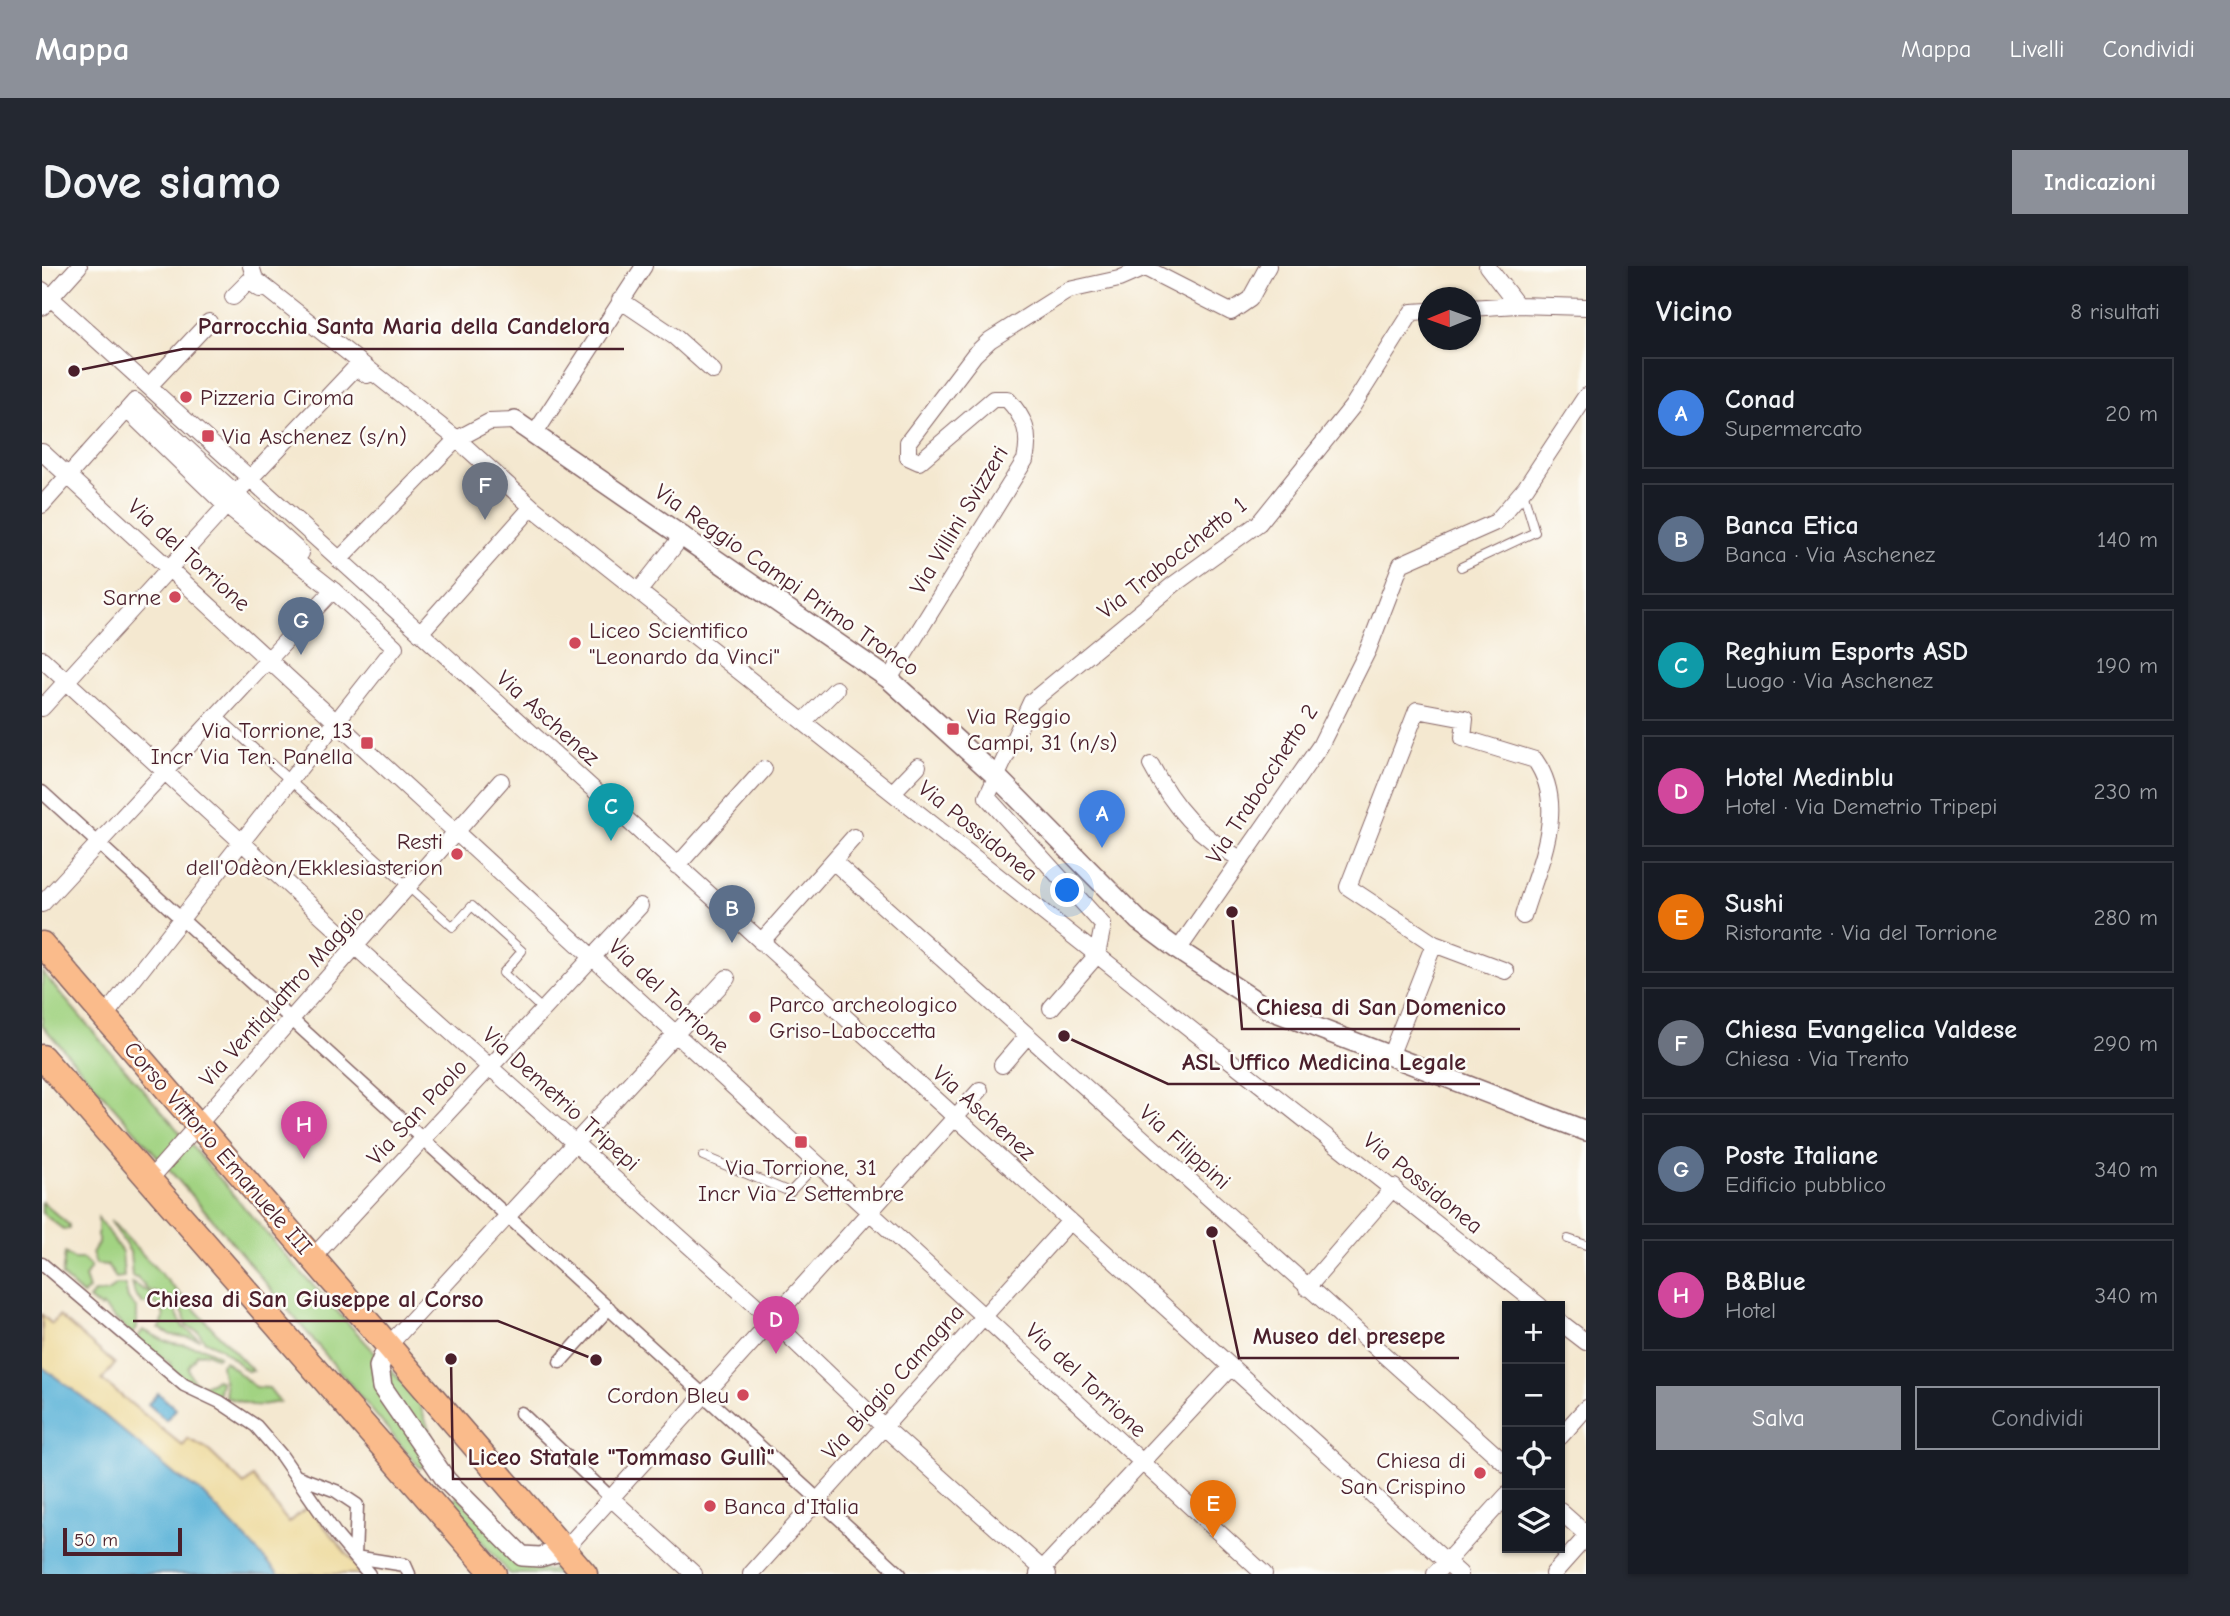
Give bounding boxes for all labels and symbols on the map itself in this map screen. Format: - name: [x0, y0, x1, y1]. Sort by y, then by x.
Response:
- north arrow: [1418, 287, 1481, 350]
- callout: Parrocchia Santa Maria della Candelora: [183, 304, 624, 349]
- text: Parrocchia Santa Maria della Candelora: [198, 312, 610, 340]
- place label: Pizzeria Ciroma: [200, 384, 354, 411]
- marker: Pizzeria Ciroma: [178, 389, 194, 405]
- place label: Via Aschenez (s/n): [222, 423, 407, 450]
- marker: Via Aschenez (s/n): [200, 428, 216, 444]
- street label: Via Villini Svizzeri: [904, 441, 1014, 599]
- pin: F: [462, 462, 508, 520]
- street label: Via Reggio Campi Primo Tronco: [650, 478, 924, 682]
- street label: Via Trabocchetto 1: [1092, 491, 1252, 625]
- street label: Via del Torrione: [122, 493, 256, 617]
- place label: Sarne: [103, 584, 161, 611]
- marker: Sarne: [167, 589, 183, 605]
- pin: G: [278, 597, 324, 655]
- place label: Liceo Scientifico "Leonardo da Vinci": [589, 617, 780, 670]
- marker: Liceo Scientifico "Leonardo da Vinci": [567, 635, 583, 651]
- street label: Via Aschenez: [491, 665, 605, 771]
- street label: Via Trabocchetto 2: [1200, 699, 1324, 869]
- place label: Via Reggio Campi, 31 (n/s): [967, 703, 1118, 756]
- place label: Via Torrione, 13 Incr Via Ten. Panella: [151, 717, 353, 770]
- marker: Via Reggio Campi, 31 (n/s): [945, 721, 961, 737]
- marker: Via Torrione, 13 Incr Via Ten. Panella: [359, 735, 375, 751]
- street label: Via Possidonea: [913, 775, 1043, 887]
- pin: C: [588, 783, 634, 841]
- pin: A: [1079, 790, 1125, 848]
- place label: Resti dell'Odèon/Ekklesiasterion: [186, 828, 443, 881]
- marker: Resti dell'Odèon/Ekklesiasterion: [449, 846, 465, 862]
- your location: [1050, 873, 1084, 907]
- pin: B: [709, 885, 755, 943]
- street label: Via Ventiquattro Maggio: [194, 900, 370, 1092]
- street label: Via del Torrione: [603, 933, 735, 1059]
- callout: Chiesa di San Domenico: [1242, 984, 1520, 1029]
- place label: Parco archeologico Griso-Laboccetta: [769, 991, 957, 1044]
- text: Chiesa di San Domenico: [1256, 993, 1506, 1021]
- marker: Parco archeologico Griso-Laboccetta: [747, 1009, 763, 1025]
- street label: Via Demetrio Tripepi: [477, 1021, 645, 1177]
- street label: Corso Vittorio Emanuele III: [118, 1036, 318, 1260]
- callout: ASL Uffico Medicina Legale: [1168, 1039, 1480, 1084]
- text: ASL Uffico Medicina Legale: [1182, 1048, 1466, 1076]
- street label: Via San Paolo: [361, 1053, 473, 1171]
- street label: Via Aschenez: [927, 1060, 1041, 1166]
- street label: Via Filippini: [1134, 1099, 1236, 1195]
- pin: H: [281, 1101, 327, 1159]
- street label: Via Possidonea: [1358, 1127, 1488, 1239]
- marker: Via Torrione, 31 Incr Via 2 Settembre: [793, 1134, 809, 1150]
- place label: Via Torrione, 31 Incr Via 2 Settembre: [698, 1154, 904, 1207]
- callout: Chiesa di San Giuseppe al Corso: [133, 1276, 498, 1321]
- text: Chiesa di San Giuseppe al Corso: [146, 1285, 484, 1313]
- pin: D: [753, 1296, 799, 1354]
- street label: Via Biagio Camagna: [816, 1299, 970, 1465]
- callout: Museo del presepe: [1239, 1313, 1459, 1358]
- street label: Via del Torrione: [1020, 1317, 1152, 1443]
- text: Museo del presepe: [1253, 1322, 1446, 1350]
- place label: Cordon Bleu: [607, 1382, 729, 1409]
- marker: Cordon Bleu: [735, 1387, 751, 1403]
- callout: Liceo Statale "Tommaso Gullì": [453, 1434, 788, 1479]
- text: Liceo Statale "Tommaso Gullì": [467, 1443, 775, 1471]
- place label: Chiesa di San Crispino: [1341, 1447, 1466, 1500]
- marker: Chiesa di San Crispino: [1472, 1465, 1488, 1481]
- pin: E: [1190, 1480, 1236, 1538]
- place label: Banca d'Italia: [724, 1493, 859, 1520]
- marker: Banca d'Italia: [702, 1498, 718, 1514]
- scale bar: [63, 1525, 182, 1557]

